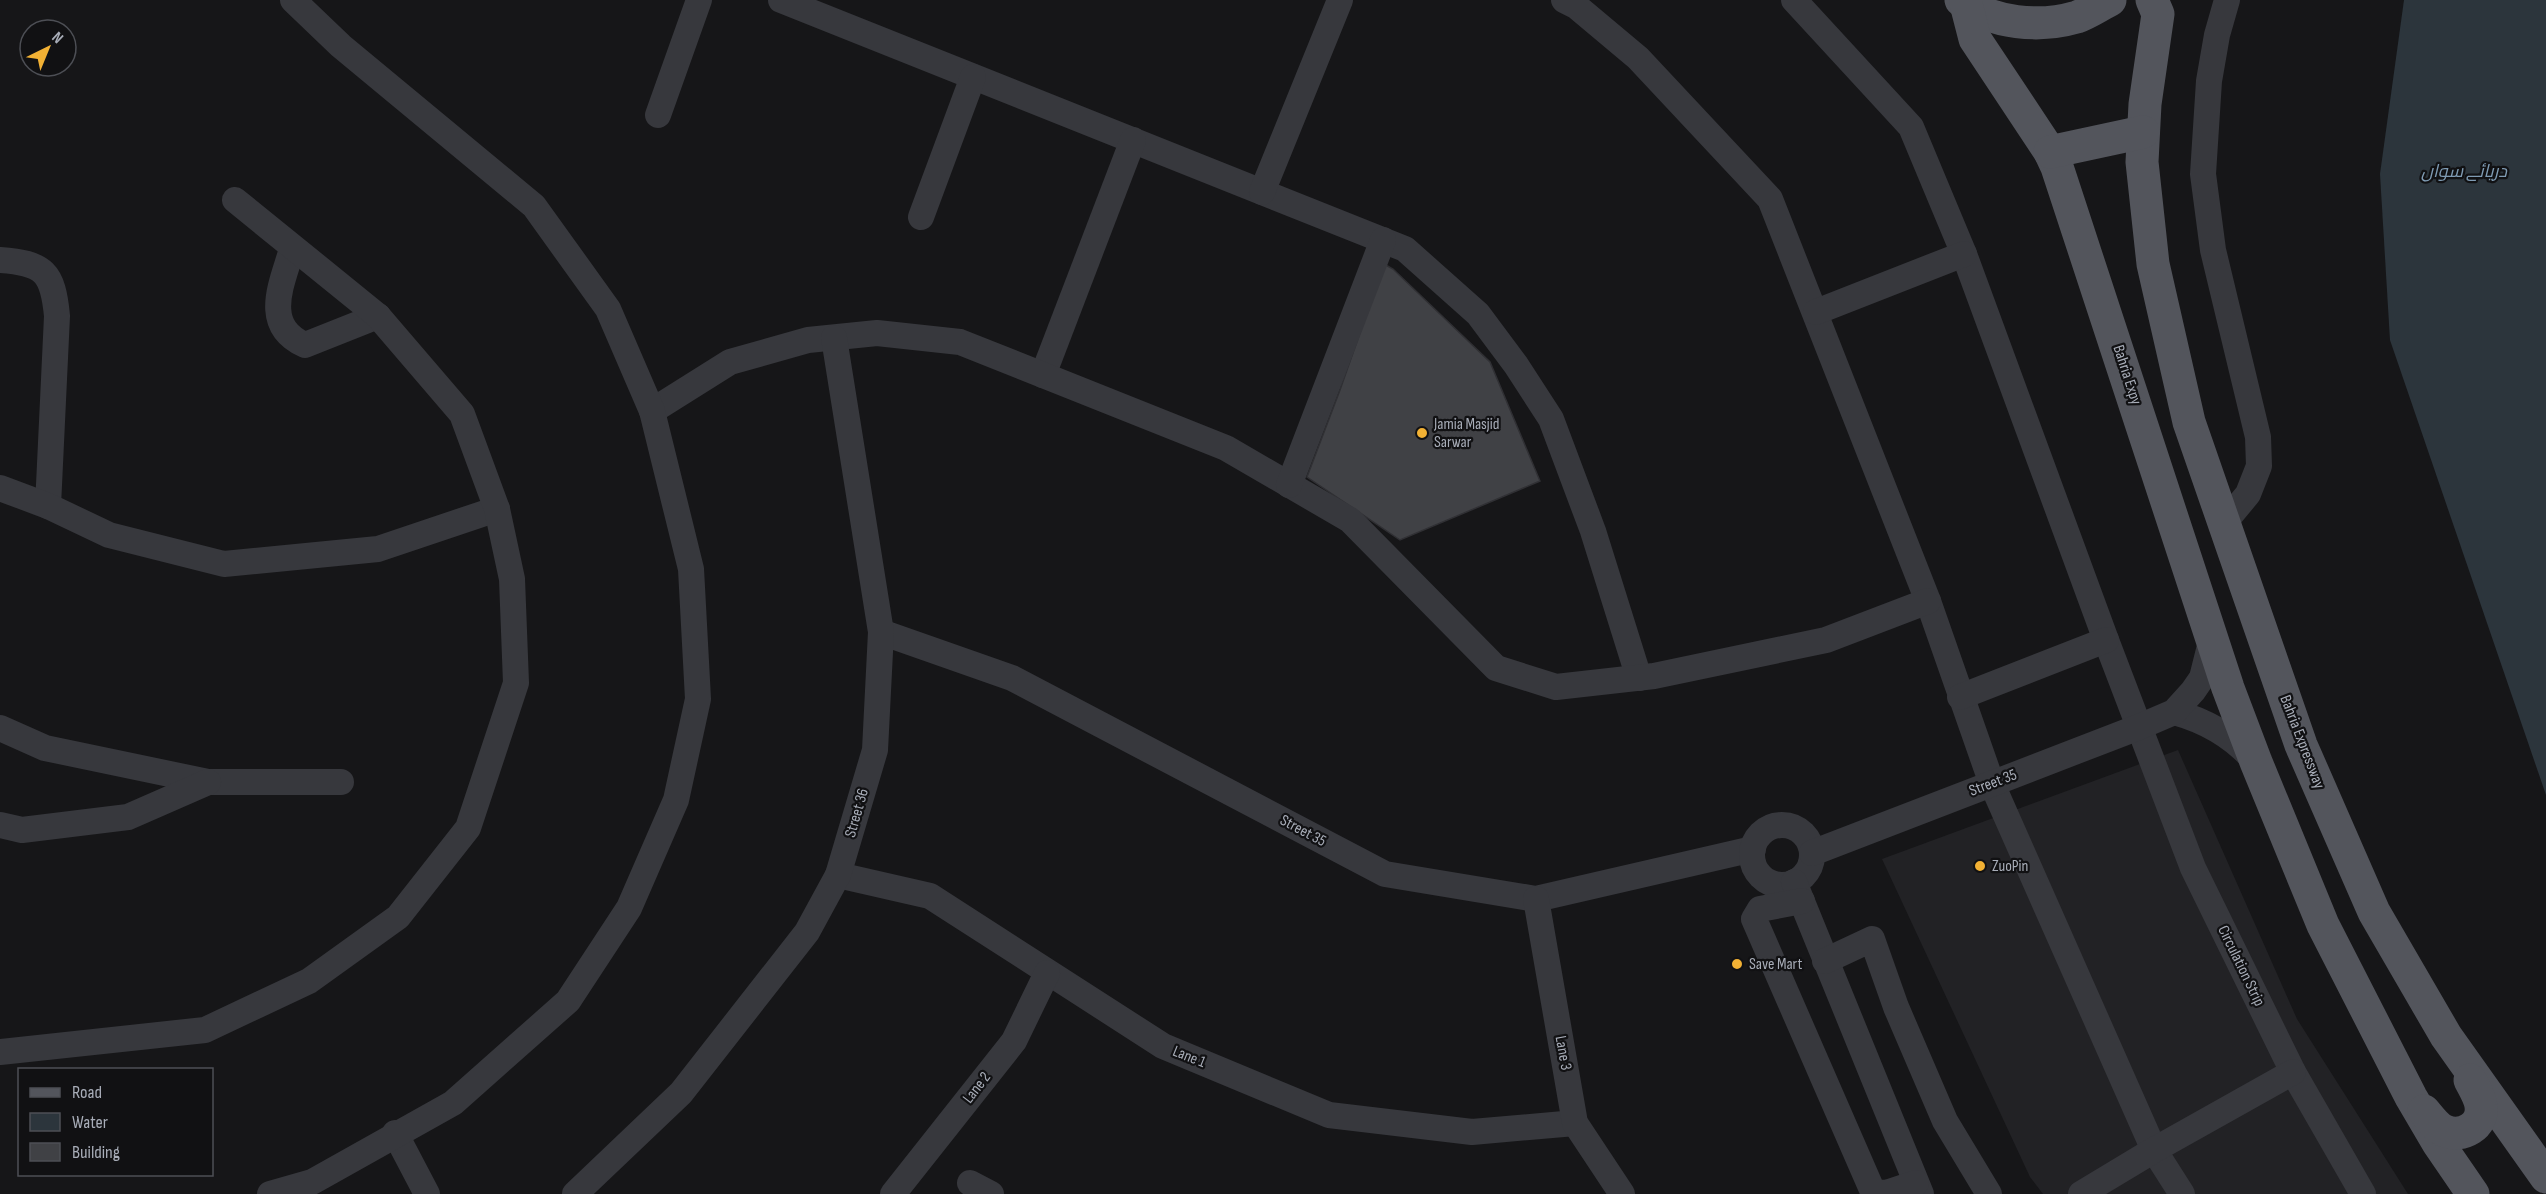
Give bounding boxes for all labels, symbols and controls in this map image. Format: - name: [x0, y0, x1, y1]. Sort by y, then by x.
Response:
- north arrow: [18, 18, 78, 78]
- text: N: [48, 28, 67, 48]
- water label: دریائے سواں: [2421, 161, 2508, 182]
- street label: Bahria Expy: [2108, 343, 2146, 407]
- place label: Jamia Masjid Sarwar: [1433, 415, 1499, 452]
- marker: Jamia Masjid Sarwar: [1415, 426, 1429, 440]
- street label: Bahria Expressway: [2275, 692, 2329, 792]
- street label: Street 35: [1967, 765, 2019, 801]
- street label: Street 36: [841, 786, 873, 840]
- street label: Street 35: [1277, 811, 1329, 851]
- place label: ZuoPin: [1992, 857, 2028, 876]
- marker: ZuoPin: [1973, 859, 1987, 873]
- street label: Circulation Strip: [2213, 923, 2269, 1009]
- place label: Save Mart: [1749, 955, 1802, 974]
- marker: Save Mart: [1730, 957, 1744, 971]
- street label: Lane 3: [1551, 1034, 1575, 1072]
- street label: Lane 1: [1170, 1042, 1208, 1072]
- legend: [18, 1068, 213, 1176]
- street label: Lane 2: [959, 1069, 995, 1107]
- text: Road: [72, 1082, 102, 1103]
- text: Water: [72, 1112, 108, 1133]
- text: Building: [72, 1142, 120, 1163]

